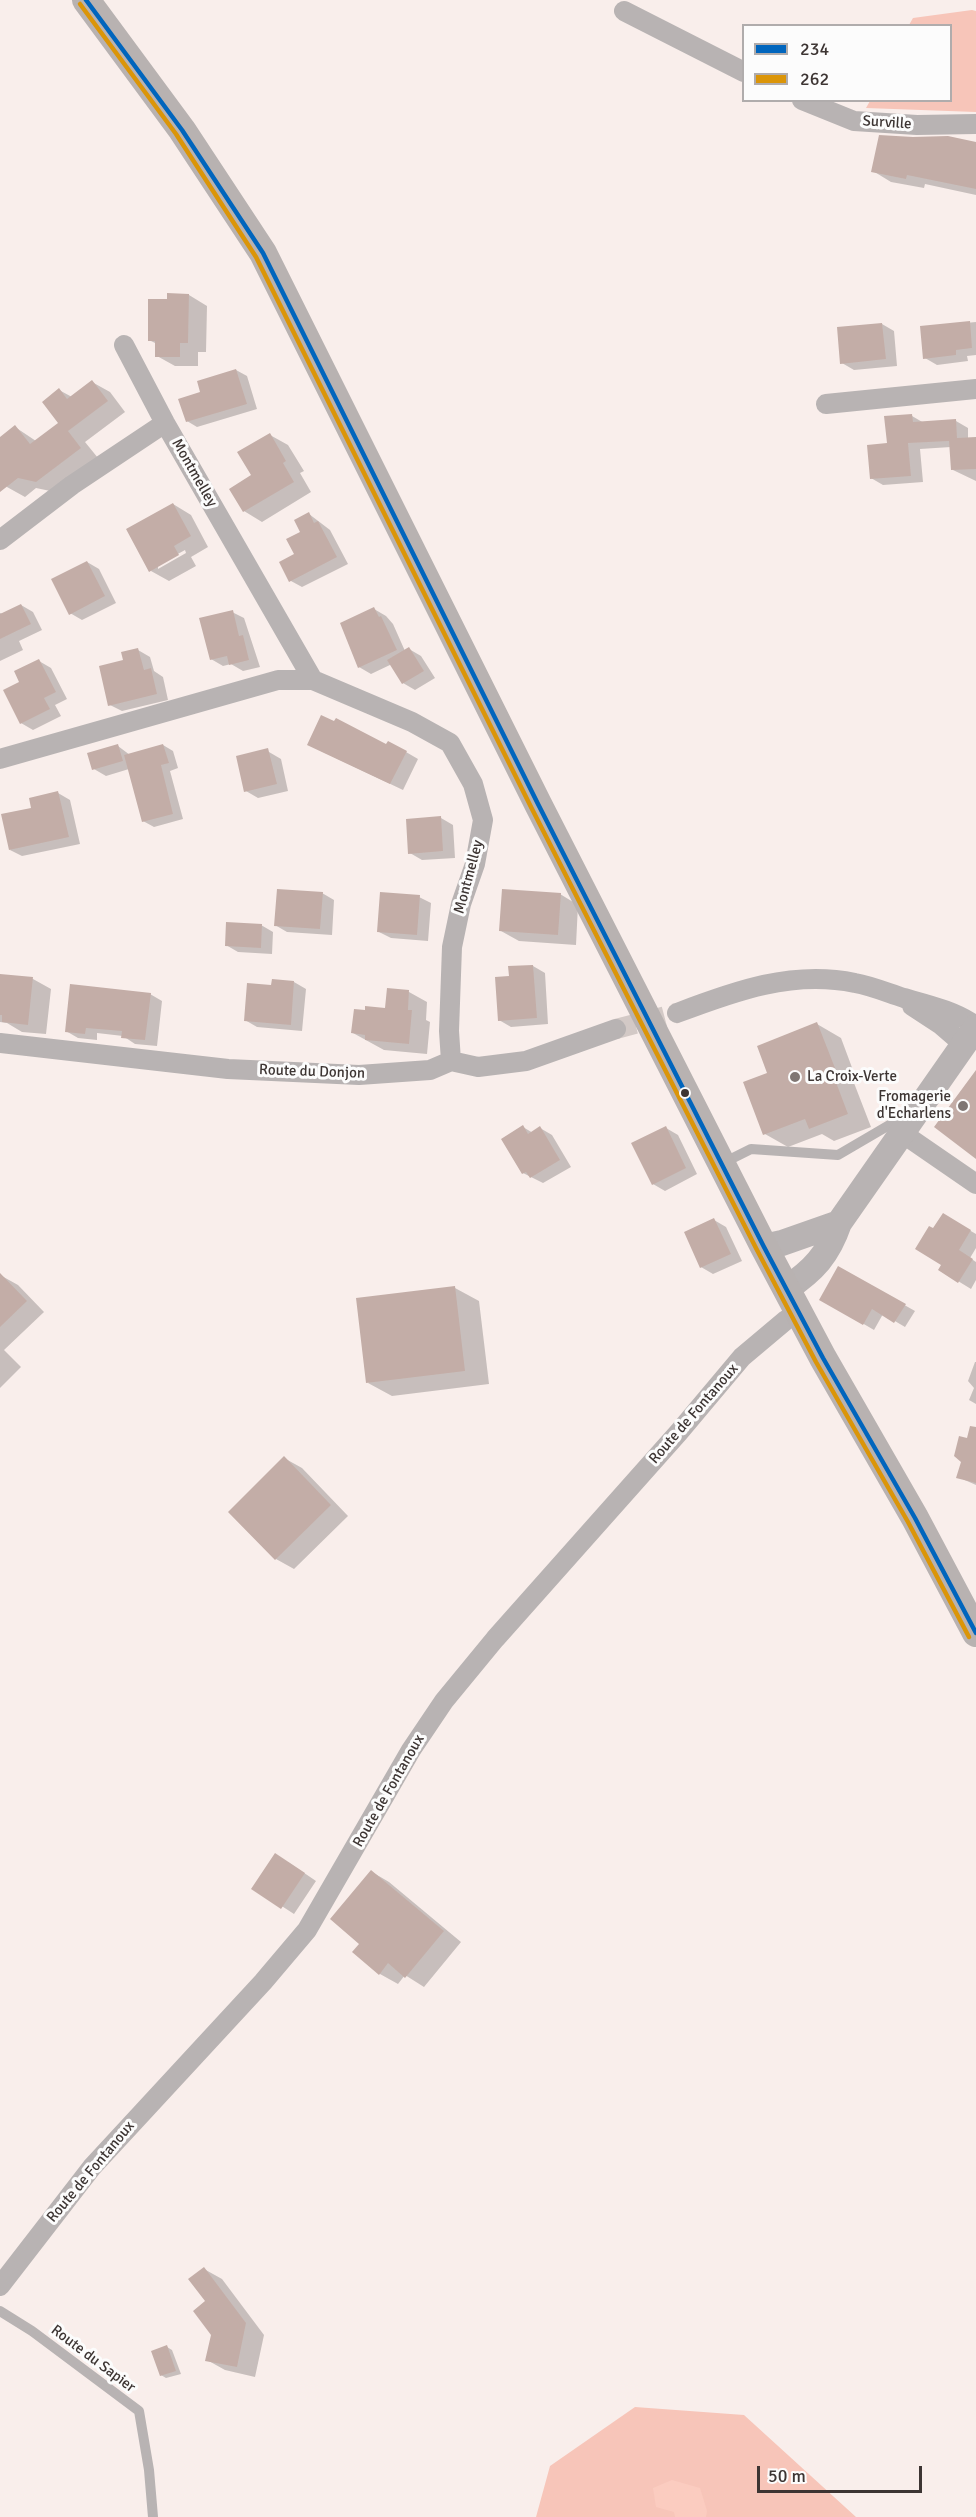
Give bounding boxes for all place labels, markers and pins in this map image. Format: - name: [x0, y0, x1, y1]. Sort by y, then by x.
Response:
- place label: La Croix-Verte: [807, 1068, 897, 1086]
- marker: La Croix-Verte: [788, 1070, 802, 1084]
- unlabelled marker: [679, 1087, 691, 1099]
- place label: Fromagerie d'Echarlens: [877, 1088, 951, 1123]
- marker: Fromagerie d'Echarlens: [956, 1099, 970, 1113]

